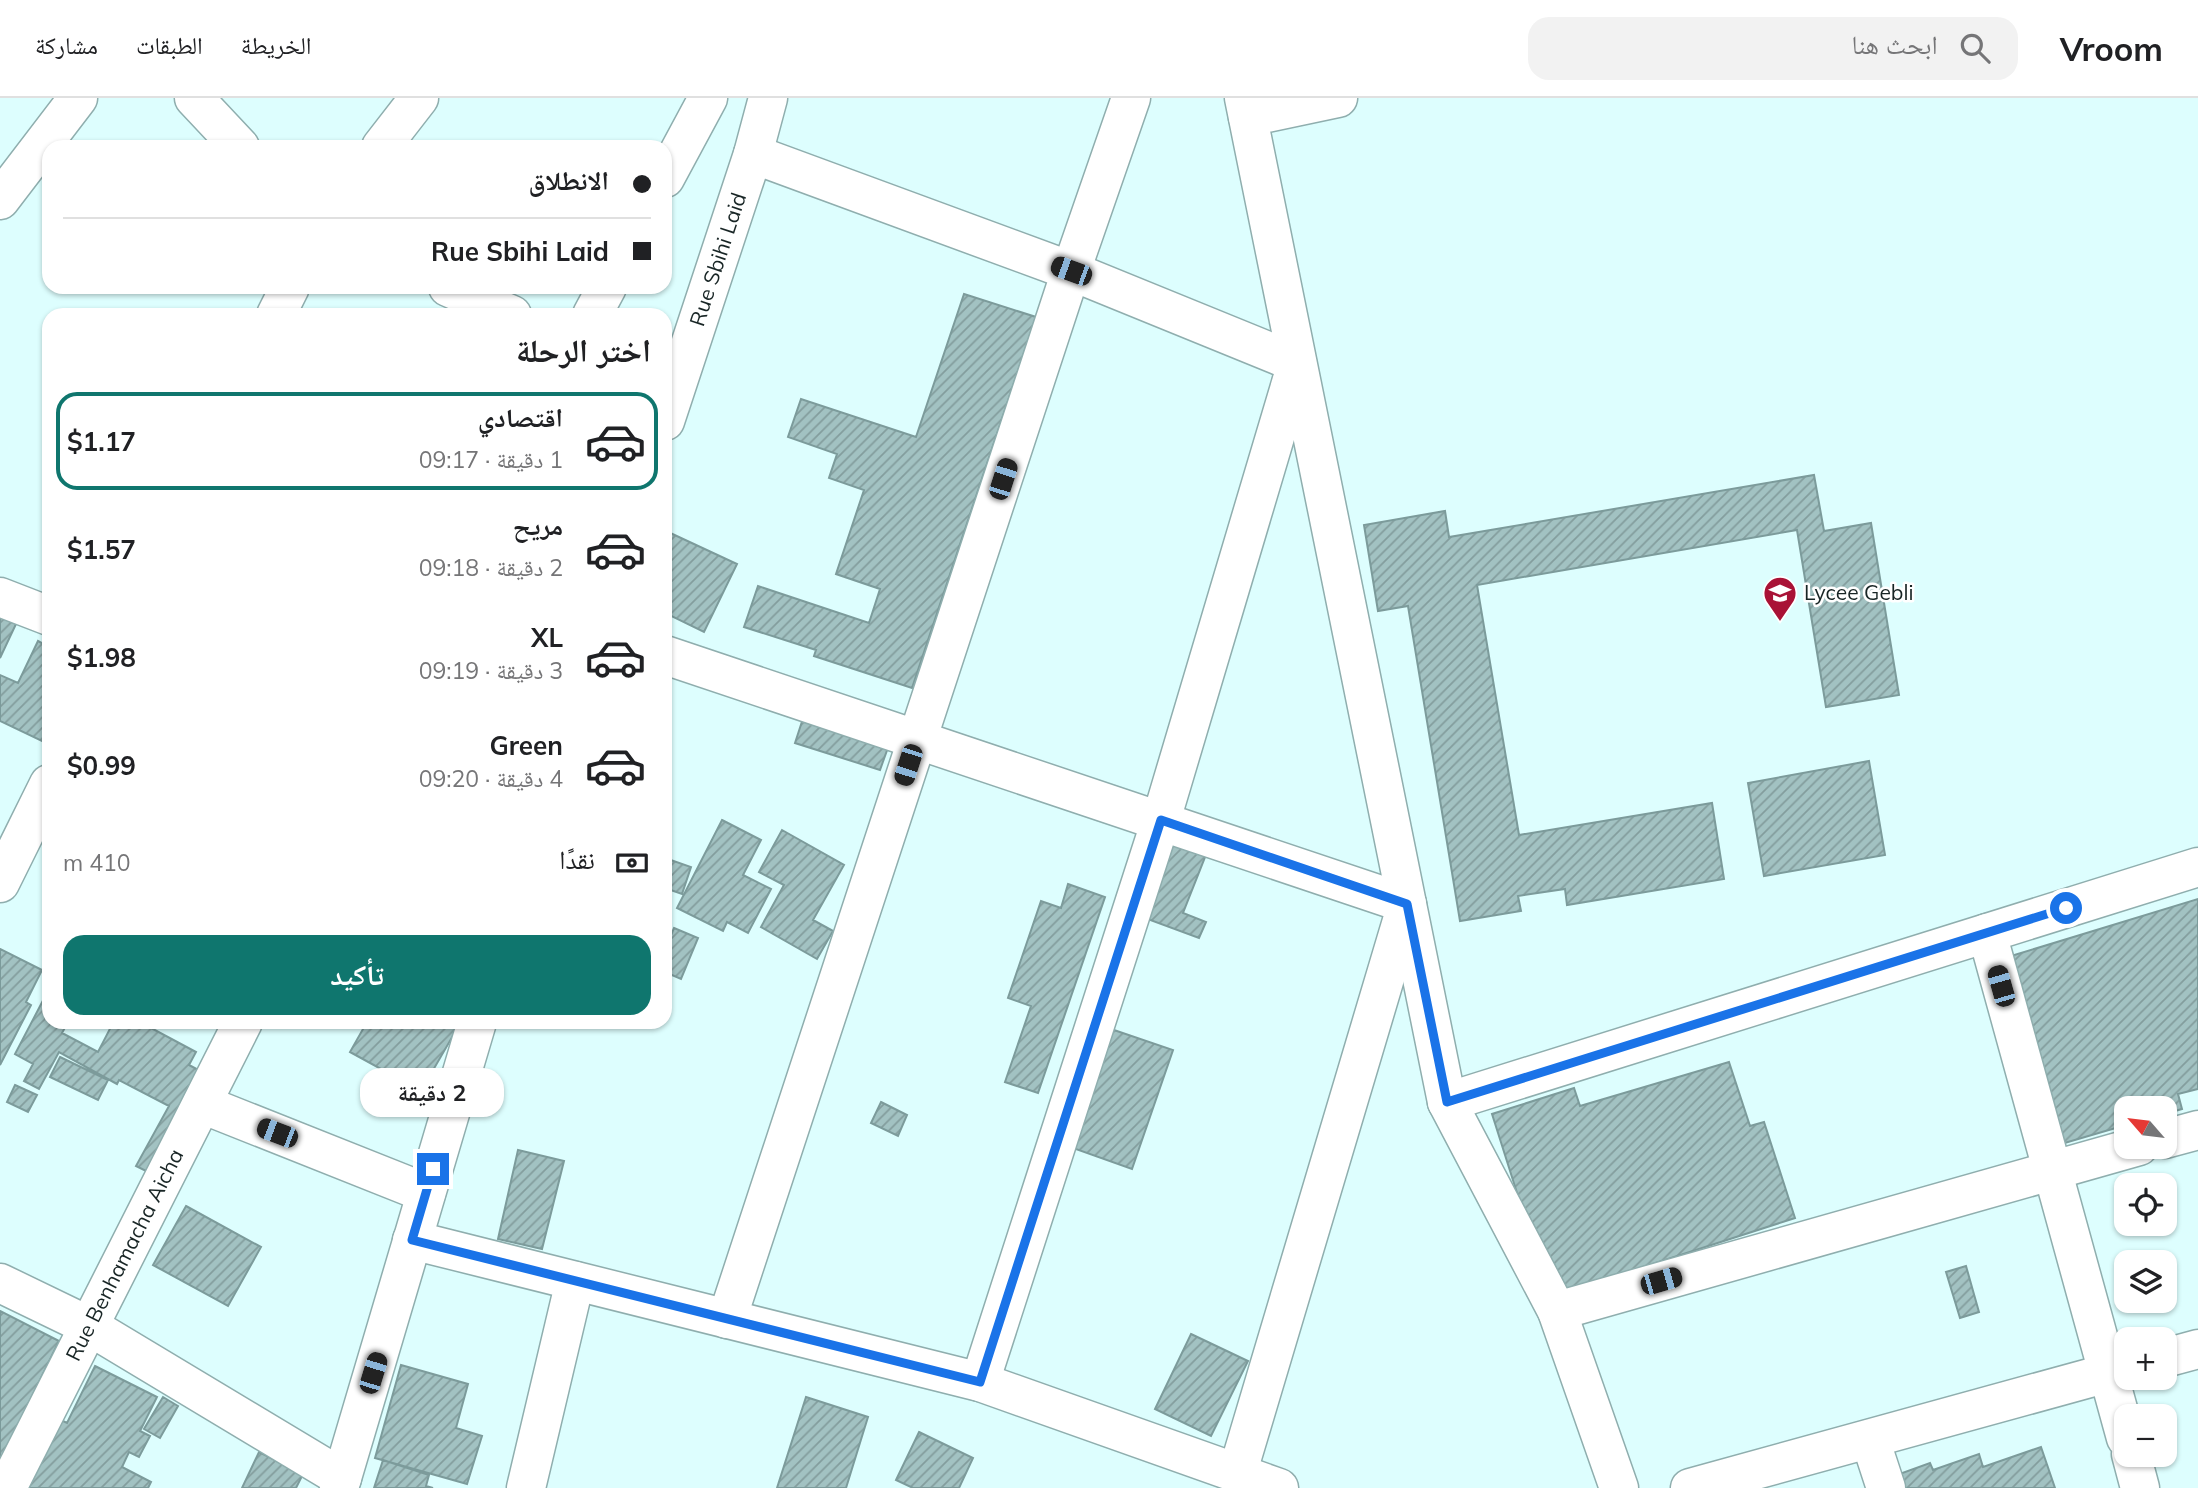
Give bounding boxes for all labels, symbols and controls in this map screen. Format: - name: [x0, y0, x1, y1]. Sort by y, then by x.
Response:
- search box: [1528, 17, 2018, 80]
- text: ابحث هنا: [1852, 28, 1938, 61]
- text: Vroom: [2060, 28, 2163, 69]
- icon: search: [1956, 29, 1994, 67]
- text: مشاركة: [35, 30, 98, 60]
- text: الطبقات: [136, 30, 203, 60]
- text: الخريطة: [241, 30, 311, 60]
- text: الانطلاق: [529, 164, 609, 197]
- street label: Rue Sbihi Laid: [683, 189, 751, 329]
- text: Rue Sbihi Laid: [431, 235, 609, 268]
- car: [1048, 254, 1095, 288]
- text: اختر الرحلة: [516, 330, 651, 370]
- text: اقتصادي: [478, 401, 563, 434]
- icon: car: [584, 410, 647, 473]
- text: $1.17: [67, 425, 136, 458]
- text: 1 دقيقة · 09:17: [419, 445, 563, 474]
- car: [987, 456, 1020, 502]
- text: مريح: [513, 509, 563, 542]
- icon: car: [584, 518, 647, 581]
- text: $1.57: [67, 533, 136, 566]
- text: 2 دقيقة · 09:18: [419, 553, 563, 582]
- school or university icon: Lycee Gebli: [1761, 574, 1799, 623]
- place label: Lycee Gebli: [1804, 579, 1913, 605]
- text: XL: [531, 621, 563, 654]
- icon: car: [584, 626, 647, 689]
- text: $1.98: [67, 641, 136, 674]
- text: 3 دقيقة · 09:19: [419, 656, 563, 685]
- text: Green: [490, 729, 563, 762]
- icon: car: [584, 734, 647, 797]
- car: [892, 742, 925, 788]
- text: $0.99: [67, 749, 136, 782]
- text: 4 دقيقة · 09:20: [419, 764, 563, 793]
- text: نقدًا: [559, 843, 595, 876]
- icon: cash: [613, 844, 651, 882]
- text: 410 m: [63, 848, 131, 877]
- route start: [2050, 892, 2082, 924]
- button: تأكيد: [63, 935, 651, 1015]
- car: [1986, 963, 2017, 1009]
- callout: 2 دقيقة: [361, 1068, 505, 1116]
- text: 2 دقيقة: [398, 1078, 466, 1107]
- north arrow: [2114, 1096, 2177, 1158]
- map controls: [2114, 1096, 2177, 1467]
- car: [254, 1116, 301, 1150]
- street label: Rue Benhamacha Aicha: [60, 1144, 189, 1365]
- route end: [417, 1153, 449, 1185]
- button: locate: [2114, 1173, 2177, 1236]
- button: layers: [2114, 1250, 2177, 1313]
- car: [1638, 1265, 1685, 1297]
- button: +: [2114, 1327, 2177, 1390]
- car: [357, 1350, 390, 1396]
- button: −: [2114, 1404, 2177, 1467]

